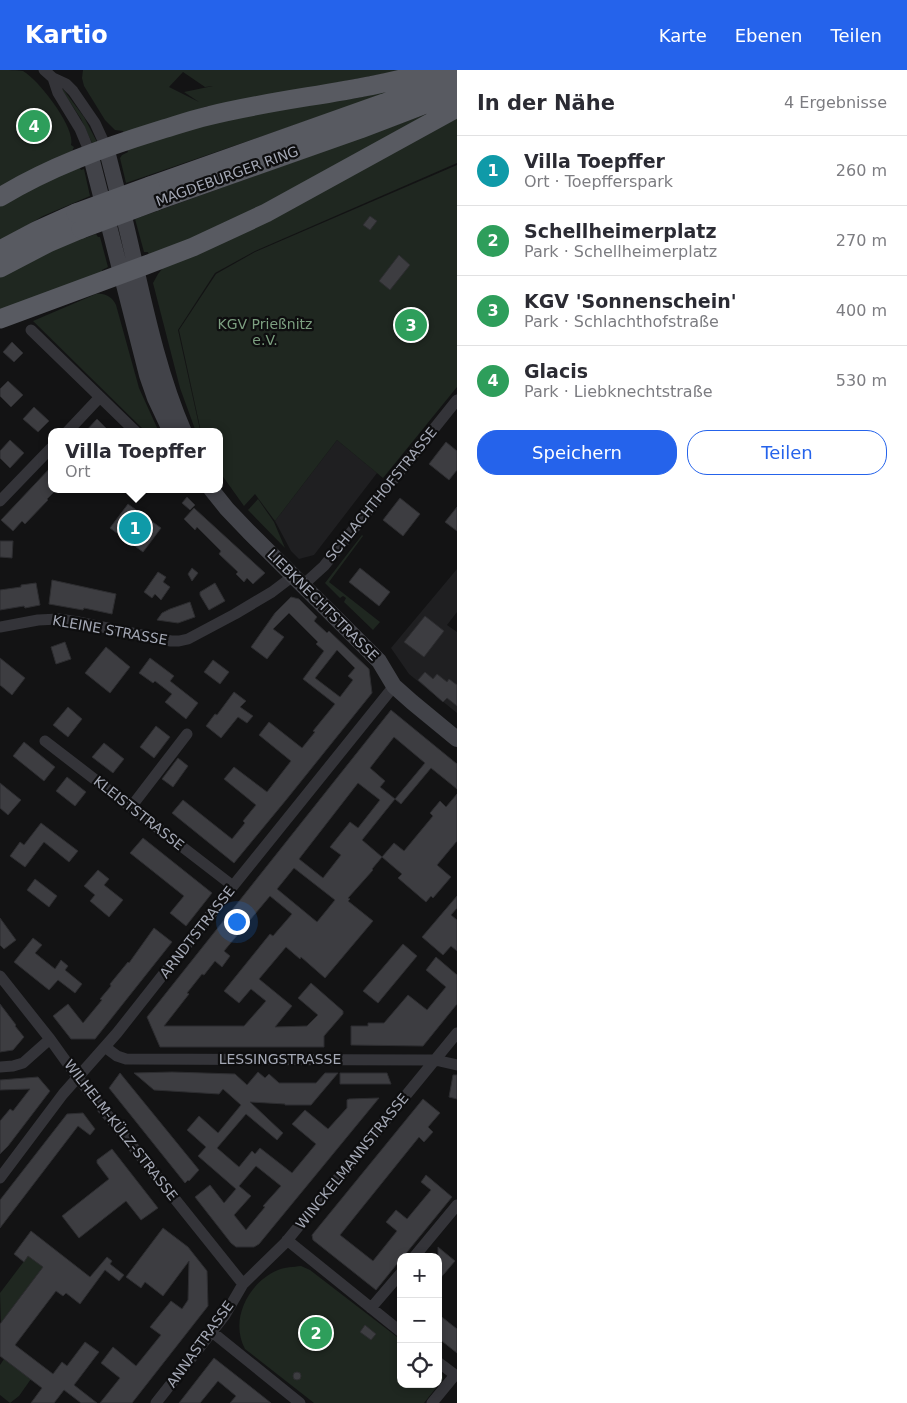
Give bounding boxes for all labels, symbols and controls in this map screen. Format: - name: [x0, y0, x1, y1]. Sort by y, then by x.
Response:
- text: Kartio: [25, 21, 108, 49]
- text: Karte: [659, 25, 707, 46]
- text: Ebenen: [735, 25, 803, 46]
- text: Teilen: [831, 25, 882, 46]
- text: In der Nähe: [477, 91, 615, 115]
- text: 4 Ergebnisse: [784, 93, 887, 112]
- pin: 4: [18, 107, 50, 145]
- street label: MAGDEBURGER RING: [154, 143, 300, 209]
- text: Villa Toepffer: [524, 150, 665, 172]
- text: 1: [487, 161, 499, 180]
- text: 260 m: [836, 161, 887, 180]
- text: Ort · Toepfferspark: [524, 172, 673, 191]
- text: Schellheimerplatz: [524, 220, 716, 242]
- text: 2: [487, 231, 499, 250]
- text: 270 m: [836, 231, 887, 250]
- text: Park · Schellheimerplatz: [524, 242, 717, 261]
- text: KGV 'Sonnenschein': [524, 290, 737, 312]
- text: 3: [487, 301, 499, 320]
- text: 400 m: [836, 301, 887, 320]
- pin: 3: [395, 306, 427, 344]
- text: Park · Schlachthofstraße: [524, 312, 719, 331]
- park label: KGV Prießnitz e.V.: [218, 316, 312, 348]
- text: Glacis: [524, 360, 588, 382]
- text: 4: [487, 371, 499, 390]
- text: 530 m: [836, 371, 887, 390]
- text: Park · Liebknechtstraße: [524, 382, 713, 401]
- street label: SCHLACHTHOFSTRASSE: [322, 424, 440, 564]
- popup: [48, 428, 223, 493]
- button: Speichern: [477, 430, 677, 475]
- button: Teilen: [687, 430, 887, 475]
- text: Villa Toepffer: [65, 440, 206, 462]
- text: Ort: [65, 462, 90, 481]
- pin: 1: [119, 509, 151, 547]
- street label: LIEBKNECHTSTRASSE: [264, 546, 382, 664]
- street label: KLEINE STRASSE: [51, 612, 169, 648]
- street label: KLEISTSTRASSE: [91, 773, 187, 853]
- street label: ARNDTSTRASSE: [156, 883, 238, 981]
- your location: [224, 909, 250, 935]
- street label: LESSINGSTRASSE: [219, 1051, 341, 1067]
- street label: WILHELM-KÜLZ-STRASSE: [61, 1056, 182, 1204]
- street label: WINCKELMANNSTRASSE: [292, 1090, 412, 1232]
- map controls: [397, 1253, 442, 1388]
- button: +: [397, 1253, 442, 1298]
- street label: ANNASTRASSE: [163, 1298, 237, 1390]
- button: −: [397, 1298, 442, 1343]
- pin: 2: [300, 1314, 332, 1352]
- button: locate: [397, 1343, 442, 1388]

